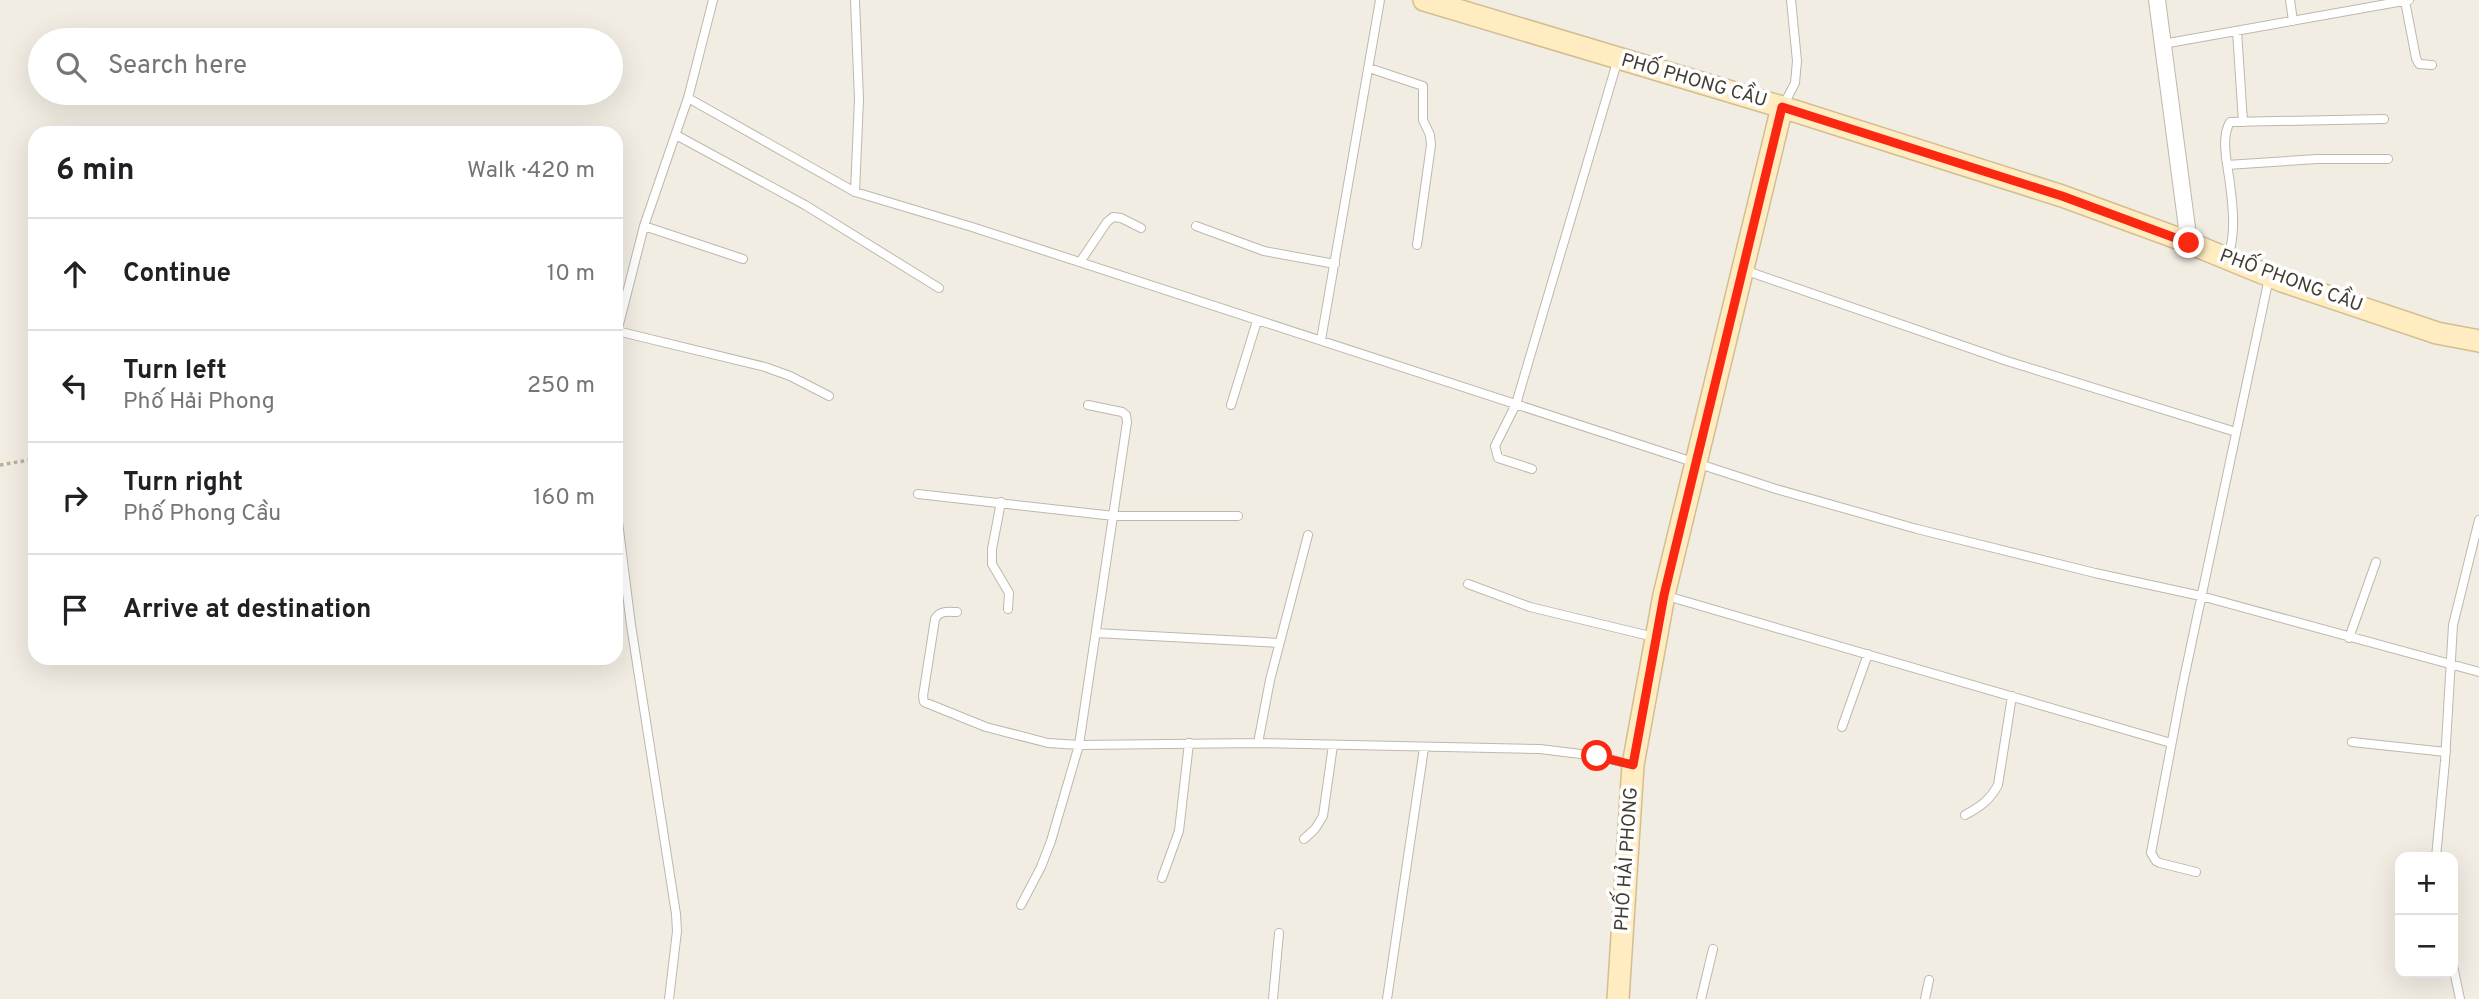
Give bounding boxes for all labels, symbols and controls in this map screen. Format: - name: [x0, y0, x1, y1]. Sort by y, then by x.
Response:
- search box: [28, 28, 623, 105]
- street label: PHỐ PHONG CẦU: [1618, 45, 1771, 113]
- icon: search: [52, 48, 90, 86]
- text: Search here: [108, 50, 247, 83]
- text: 6 min: [56, 153, 134, 190]
- text: Walk · 420 m: [467, 157, 595, 186]
- route end: [2173, 227, 2204, 258]
- street label: PHỐ PHONG CẦU: [2216, 240, 2367, 318]
- icon: ahead: [56, 255, 94, 293]
- text: Continue: [123, 258, 231, 291]
- text: 10 m: [547, 260, 595, 289]
- text: Turn left: [123, 355, 227, 388]
- icon: left: [56, 367, 94, 405]
- text: 250 m: [527, 372, 595, 401]
- text: Phố Hải Phong: [123, 388, 275, 417]
- text: Turn right: [123, 467, 243, 500]
- icon: right: [56, 479, 94, 517]
- text: 160 m: [533, 484, 595, 513]
- text: Phố Phong Cầu: [123, 500, 281, 529]
- icon: arrive: [56, 591, 94, 629]
- text: Arrive at destination: [123, 594, 371, 627]
- route start: [1581, 740, 1612, 771]
- street label: PHỐ HẢI PHONG: [1606, 786, 1644, 932]
- map controls: [2395, 852, 2458, 978]
- button: +: [2395, 852, 2458, 915]
- button: −: [2395, 915, 2458, 978]

